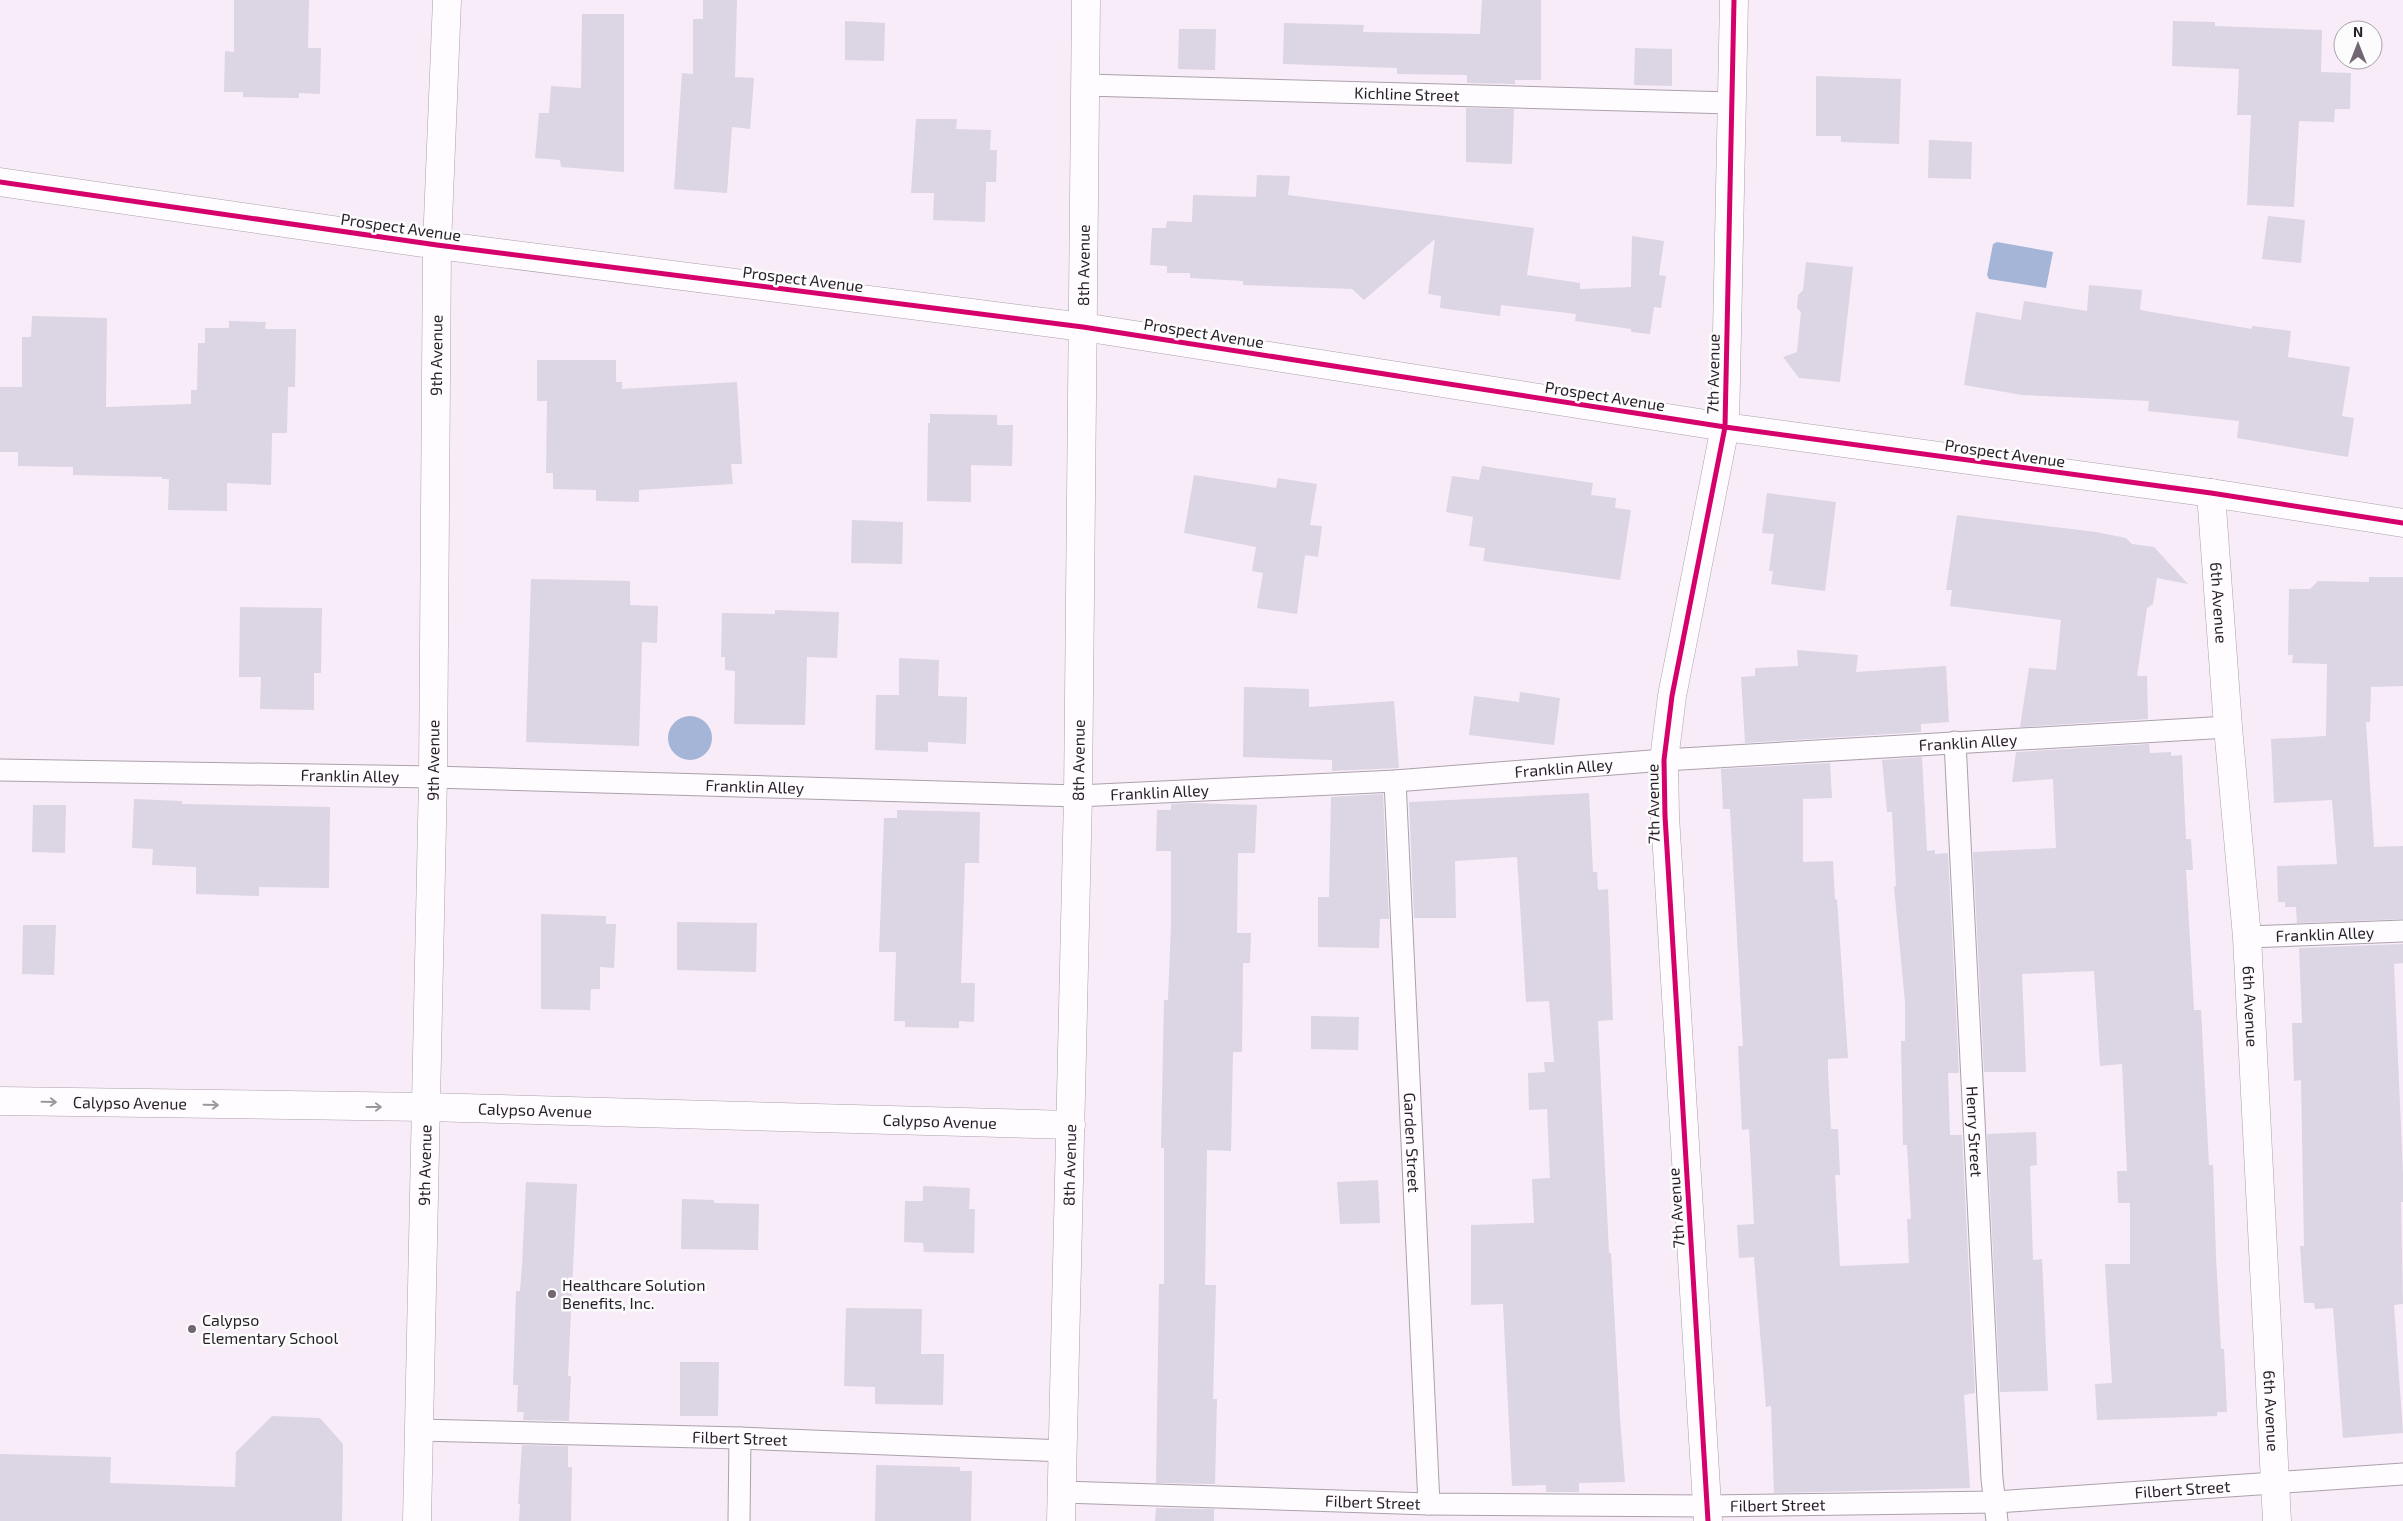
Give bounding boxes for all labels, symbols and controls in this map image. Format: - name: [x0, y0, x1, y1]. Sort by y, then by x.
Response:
- north arrow: [2333, 20, 2383, 70]
- text: N: [2353, 23, 2363, 40]
- street label: Kichline Street: [1354, 83, 1460, 104]
- street label: Prospect Avenue: [340, 209, 463, 244]
- street label: 8th Avenue: [1073, 224, 1093, 306]
- street label: Prospect Avenue: [742, 262, 865, 295]
- street label: 9th Avenue: [426, 314, 445, 396]
- street label: Prospect Avenue: [1143, 314, 1266, 351]
- street label: 7th Avenue: [1702, 334, 1723, 414]
- street label: Prospect Avenue: [1544, 377, 1667, 414]
- street label: Prospect Avenue: [1944, 435, 2067, 470]
- street label: 6th Avenue: [2207, 561, 2232, 644]
- street label: 9th Avenue: [422, 719, 442, 801]
- street label: 8th Avenue: [1068, 719, 1088, 801]
- street label: Franklin Alley: [1918, 729, 2018, 754]
- street label: Franklin Alley: [1514, 754, 1614, 781]
- street label: 7th Avenue: [1642, 764, 1663, 844]
- street label: Franklin Alley: [300, 765, 400, 785]
- street label: Franklin Alley: [705, 775, 805, 797]
- street label: Franklin Alley: [1110, 780, 1210, 803]
- street label: Franklin Alley: [2275, 922, 2375, 945]
- street label: 6th Avenue: [2239, 965, 2263, 1048]
- street label: Henry Street: [1963, 1085, 1987, 1178]
- street label: Calypso Avenue: [73, 1092, 187, 1113]
- street label: Garden Street: [1401, 1092, 1424, 1193]
- one-way arrow: [40, 1097, 56, 1106]
- street label: Calypso Avenue: [478, 1098, 592, 1121]
- one-way arrow: [202, 1100, 219, 1110]
- one-way arrow: [365, 1102, 381, 1112]
- street label: Calypso Avenue: [882, 1110, 997, 1132]
- street label: 9th Avenue: [414, 1124, 435, 1206]
- street label: 8th Avenue: [1058, 1124, 1079, 1206]
- street label: 7th Avenue: [1663, 1167, 1688, 1249]
- place label: Healthcare Solution Benefits, Inc.: [562, 1275, 705, 1312]
- marker: Healthcare Solution Benefits, Inc.: [546, 1288, 558, 1300]
- place label: Calypso Elementary School: [202, 1310, 338, 1347]
- marker: Calypso Elementary School: [186, 1323, 198, 1335]
- street label: 6th Avenue: [2260, 1370, 2283, 1452]
- street label: Filbert Street: [692, 1427, 788, 1449]
- street label: Filbert Street: [2134, 1476, 2231, 1501]
- street label: Filbert Street: [1325, 1491, 1421, 1513]
- street label: Filbert Street: [1730, 1494, 1826, 1515]

